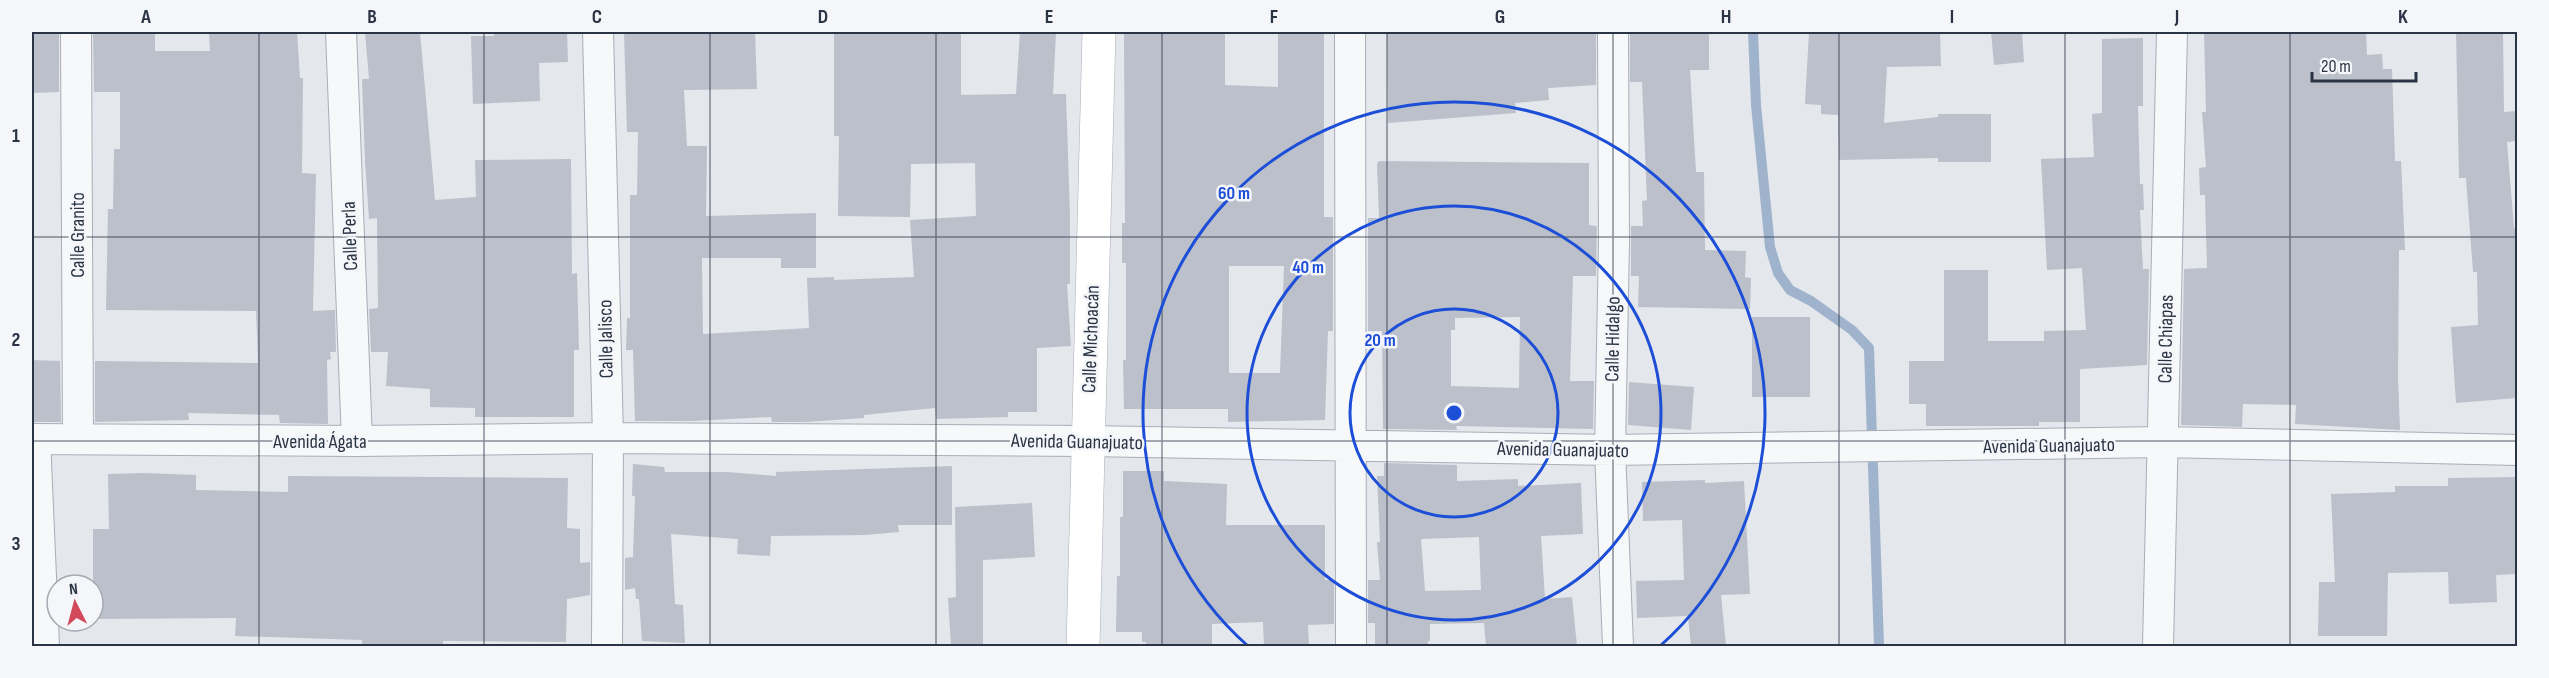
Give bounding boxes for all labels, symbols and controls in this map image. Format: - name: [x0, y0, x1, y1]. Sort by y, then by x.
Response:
- text: A: [140, 5, 151, 29]
- text: B: [367, 5, 377, 29]
- text: C: [592, 5, 602, 29]
- text: D: [818, 5, 828, 29]
- text: E: [1045, 5, 1053, 29]
- text: F: [1270, 5, 1278, 29]
- text: G: [1495, 5, 1505, 29]
- text: H: [1721, 5, 1731, 29]
- text: I: [1950, 5, 1954, 29]
- text: J: [2174, 5, 2179, 29]
- text: K: [2398, 5, 2408, 29]
- scale bar: [2312, 45, 2416, 83]
- text: 20 m: [2321, 56, 2351, 77]
- text: 1: [12, 124, 20, 148]
- text: 60 m: [1218, 183, 1250, 204]
- street label: Calle Granito: [66, 192, 90, 278]
- street label: Calle Perla: [337, 201, 363, 271]
- text: 40 m: [1292, 257, 1324, 278]
- street label: Calle Michoacán: [1077, 285, 1105, 393]
- street label: Calle Chiapas: [2153, 295, 2179, 383]
- street label: Calle Hidalgo: [1600, 296, 1626, 382]
- street label: Calle Jalisco: [593, 299, 619, 379]
- text: 2: [12, 328, 20, 352]
- text: 20 m: [1364, 330, 1396, 351]
- centre of rings: [1444, 403, 1464, 423]
- street label: Avenida Guanajuato: [1010, 429, 1143, 455]
- street label: Avenida Ágata: [272, 430, 367, 454]
- street label: Avenida Guanajuato: [1982, 433, 2115, 459]
- street label: Avenida Guanajuato: [1496, 437, 1629, 463]
- text: 3: [12, 532, 21, 556]
- north arrow: [45, 573, 105, 633]
- text: N: [68, 580, 79, 599]

